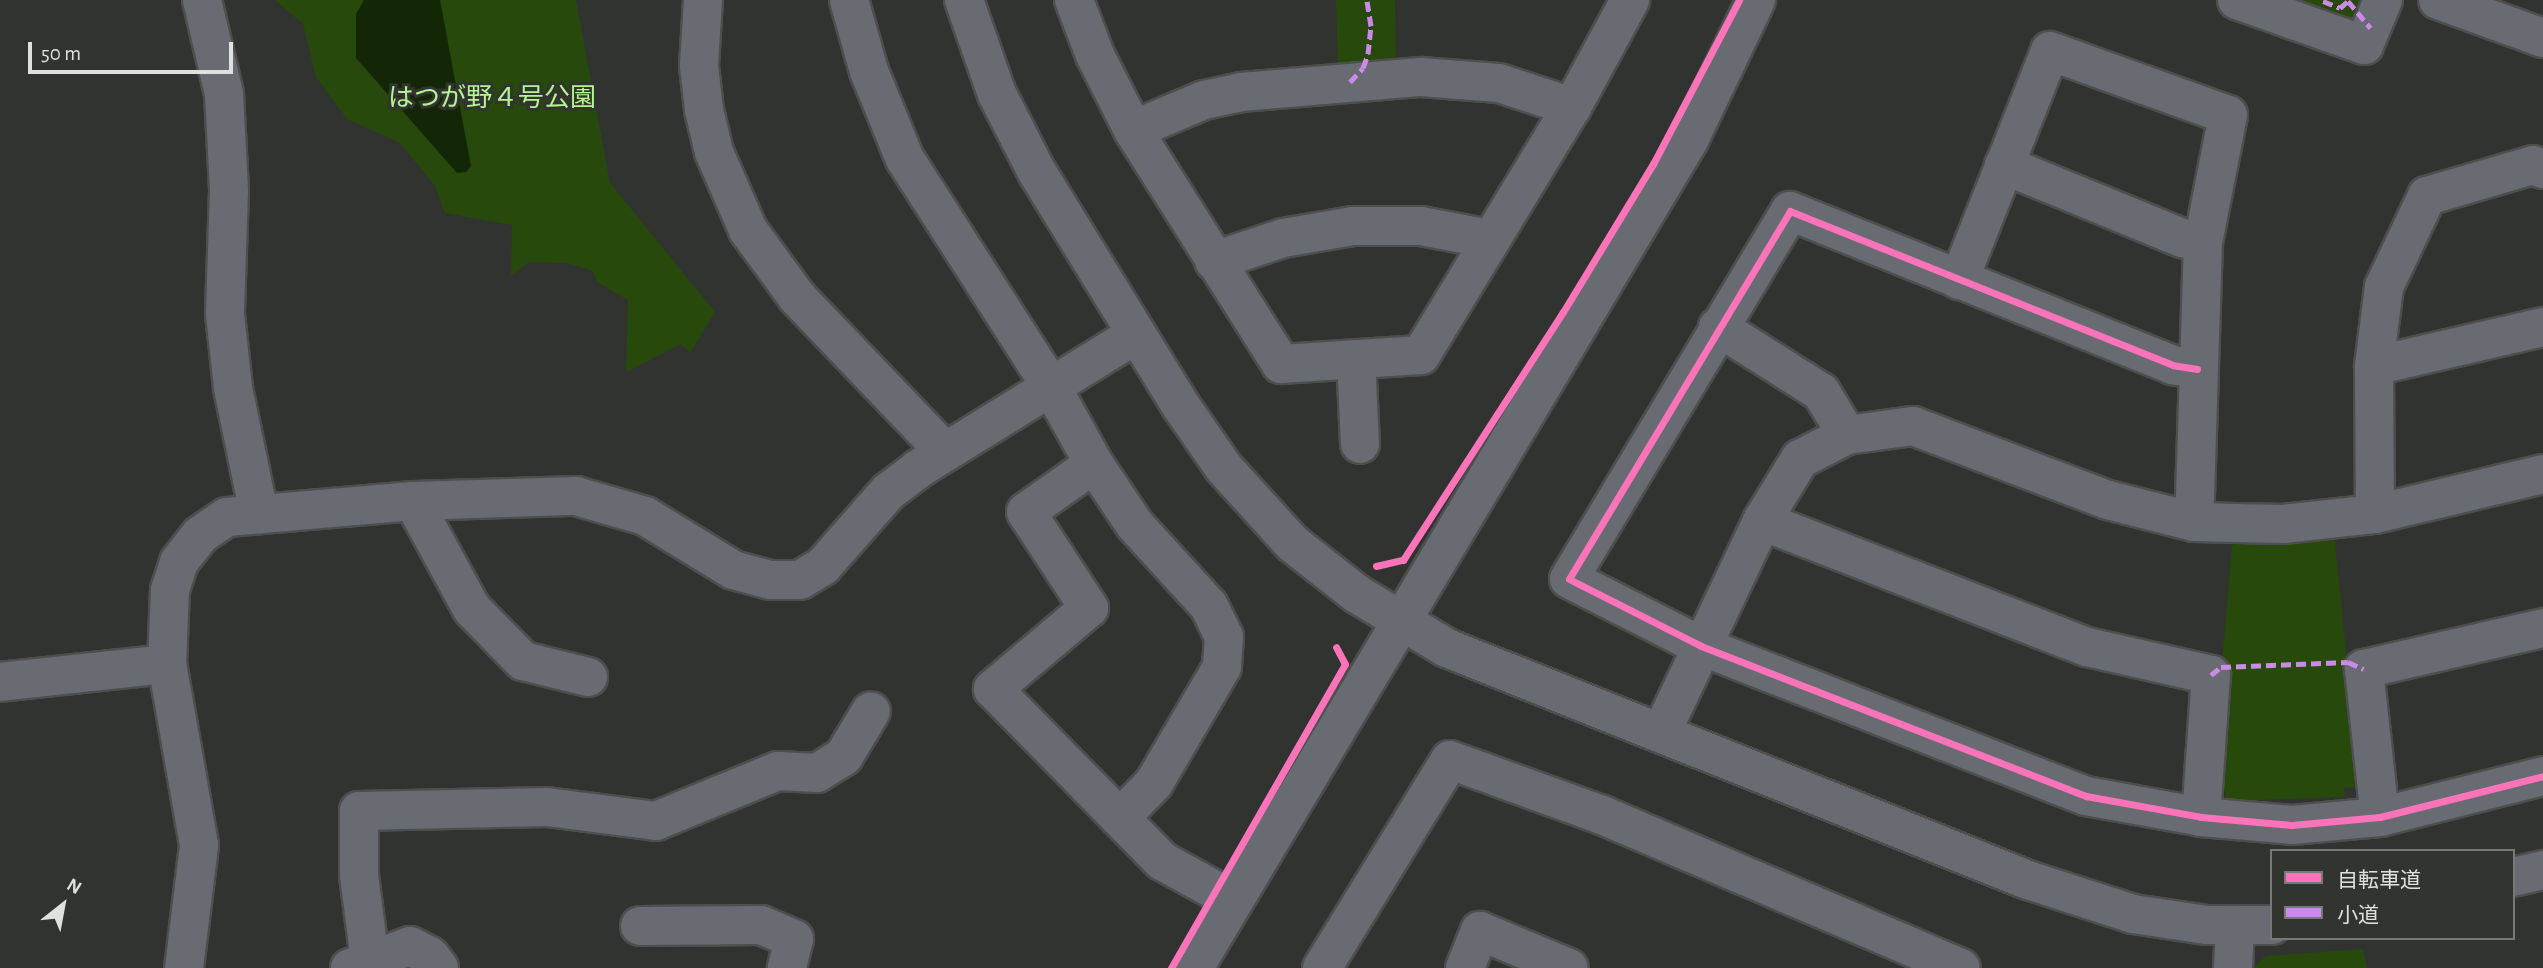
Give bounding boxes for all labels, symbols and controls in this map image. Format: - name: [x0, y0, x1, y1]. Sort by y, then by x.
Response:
- scale bar: [32, 28, 236, 72]
- text: 50 m: [41, 43, 81, 64]
- park label: はつが野４号公園: [388, 83, 596, 115]
- legend: [2270, 849, 2515, 940]
- north arrow: [28, 870, 98, 940]
- text: 自転車道: [2337, 870, 2421, 891]
- text: N: [64, 875, 85, 898]
- text: 小道: [2337, 905, 2379, 926]

